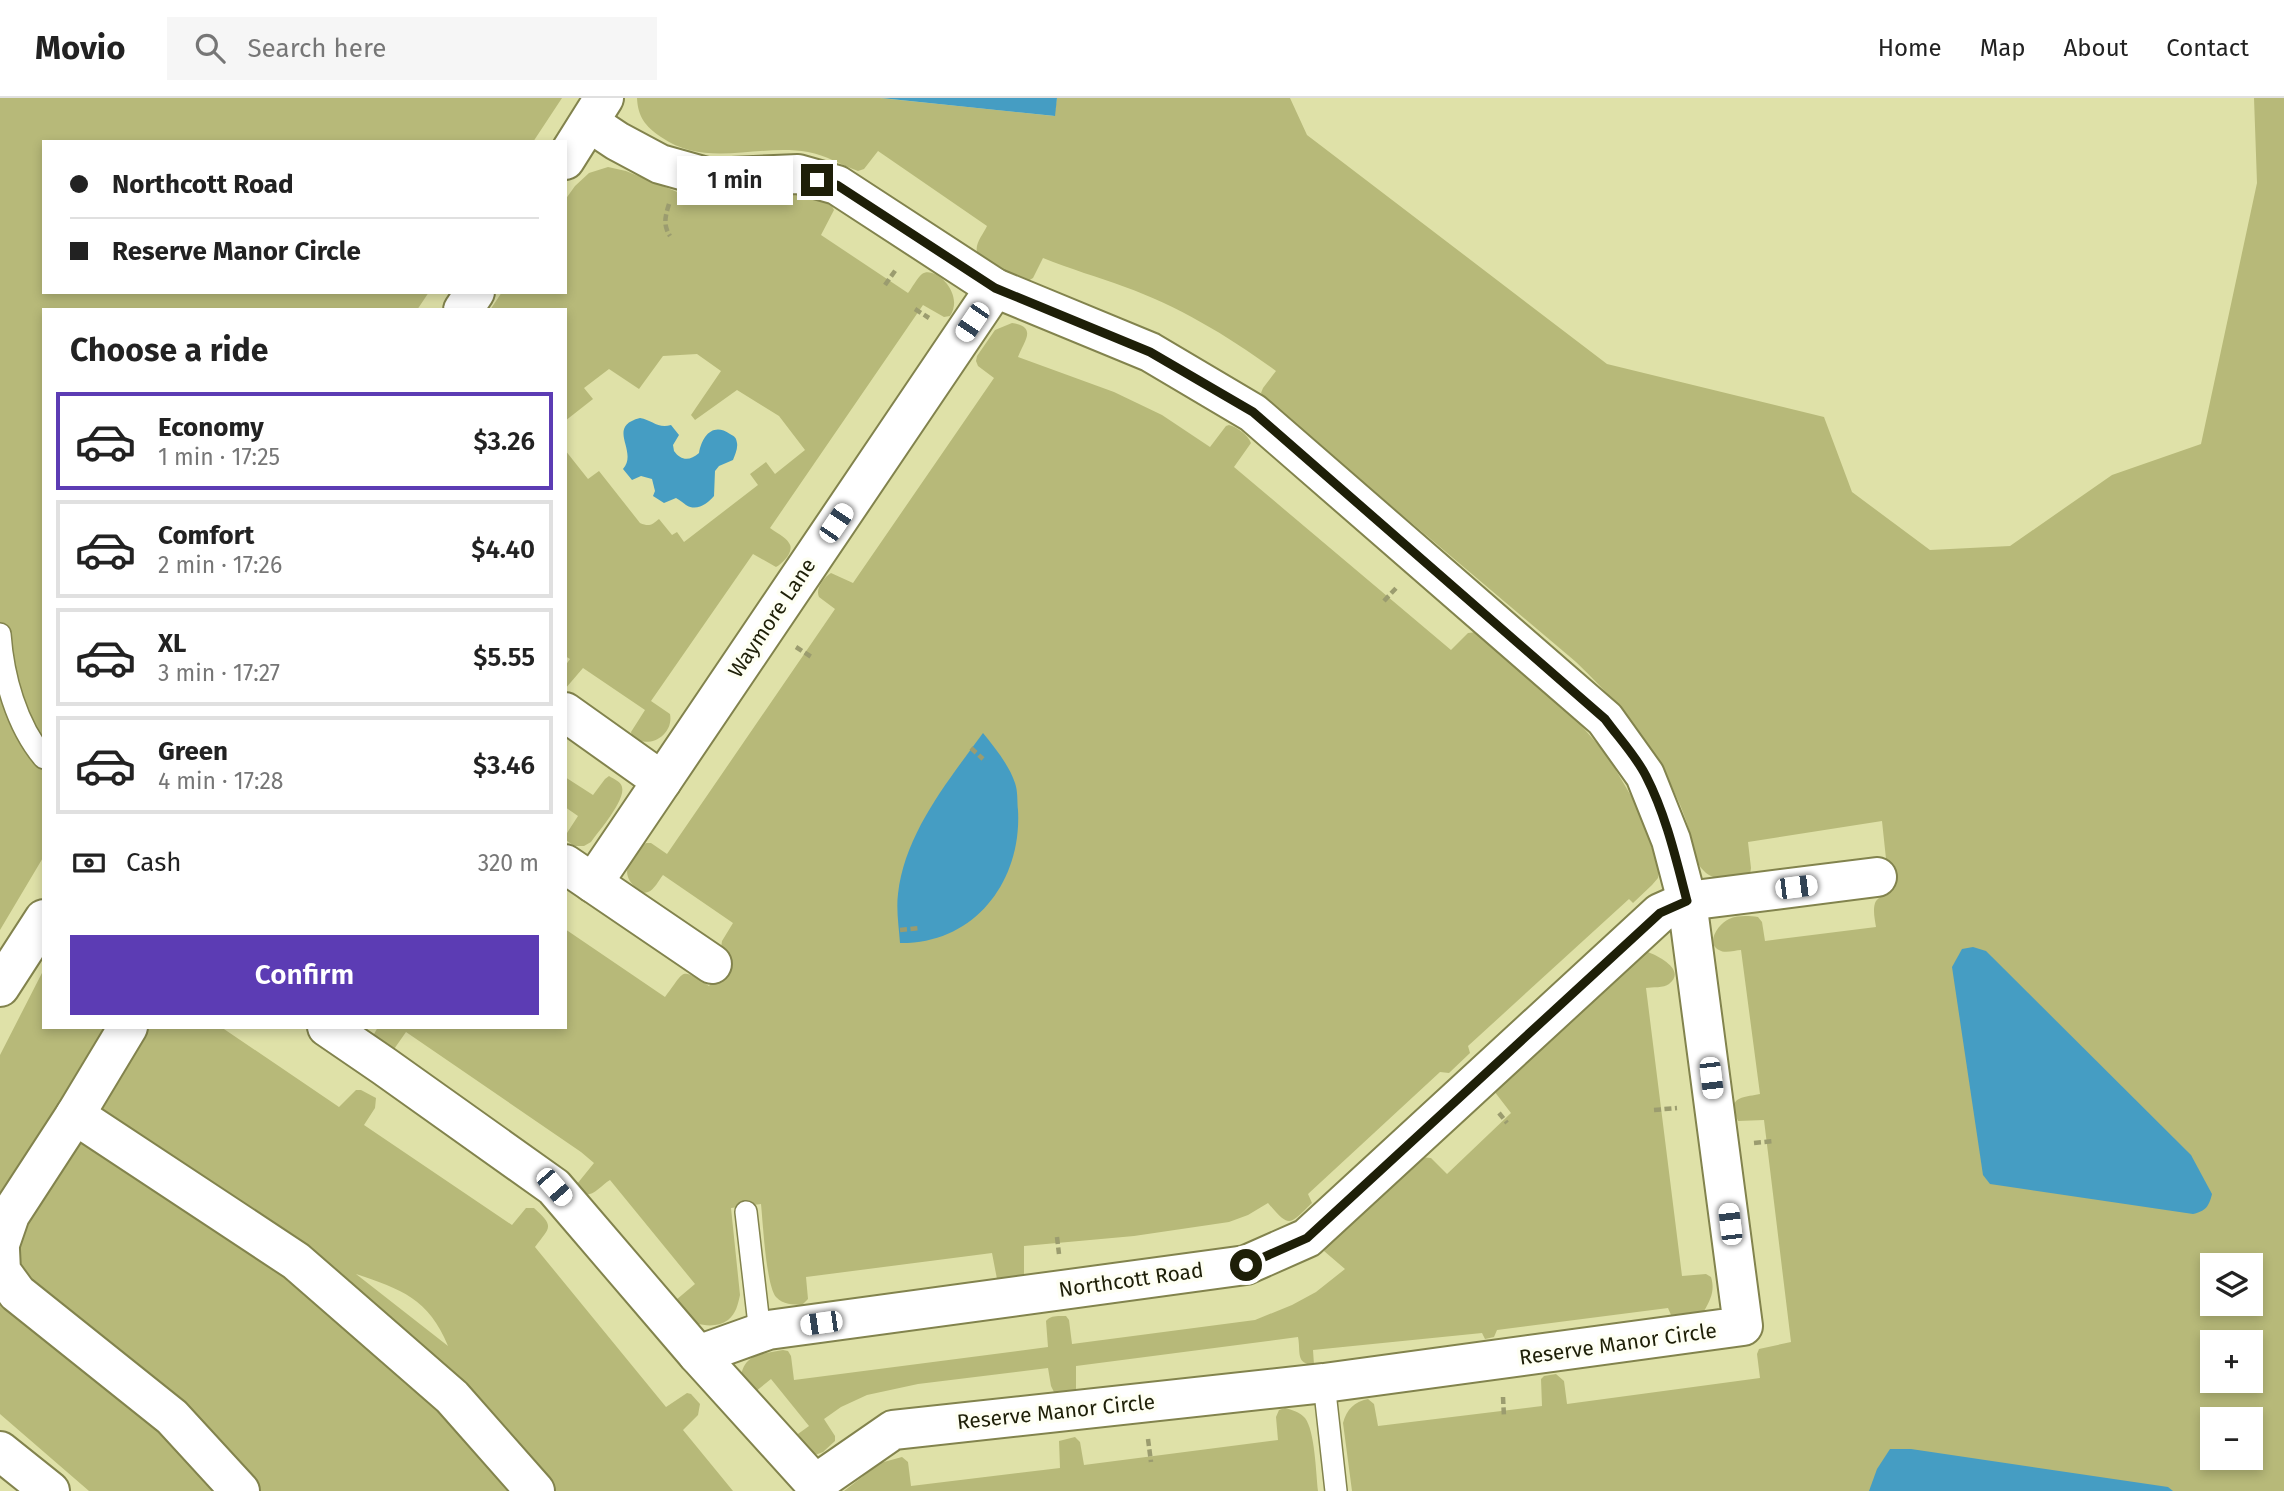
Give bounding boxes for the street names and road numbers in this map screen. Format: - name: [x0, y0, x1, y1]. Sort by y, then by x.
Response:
- street label: Waymore Lane: [723, 553, 821, 683]
- street label: Northcott Road: [1057, 1257, 1205, 1303]
- street label: Reserve Manor Circle: [1518, 1317, 1718, 1371]
- street label: Reserve Manor Circle: [956, 1389, 1156, 1435]

